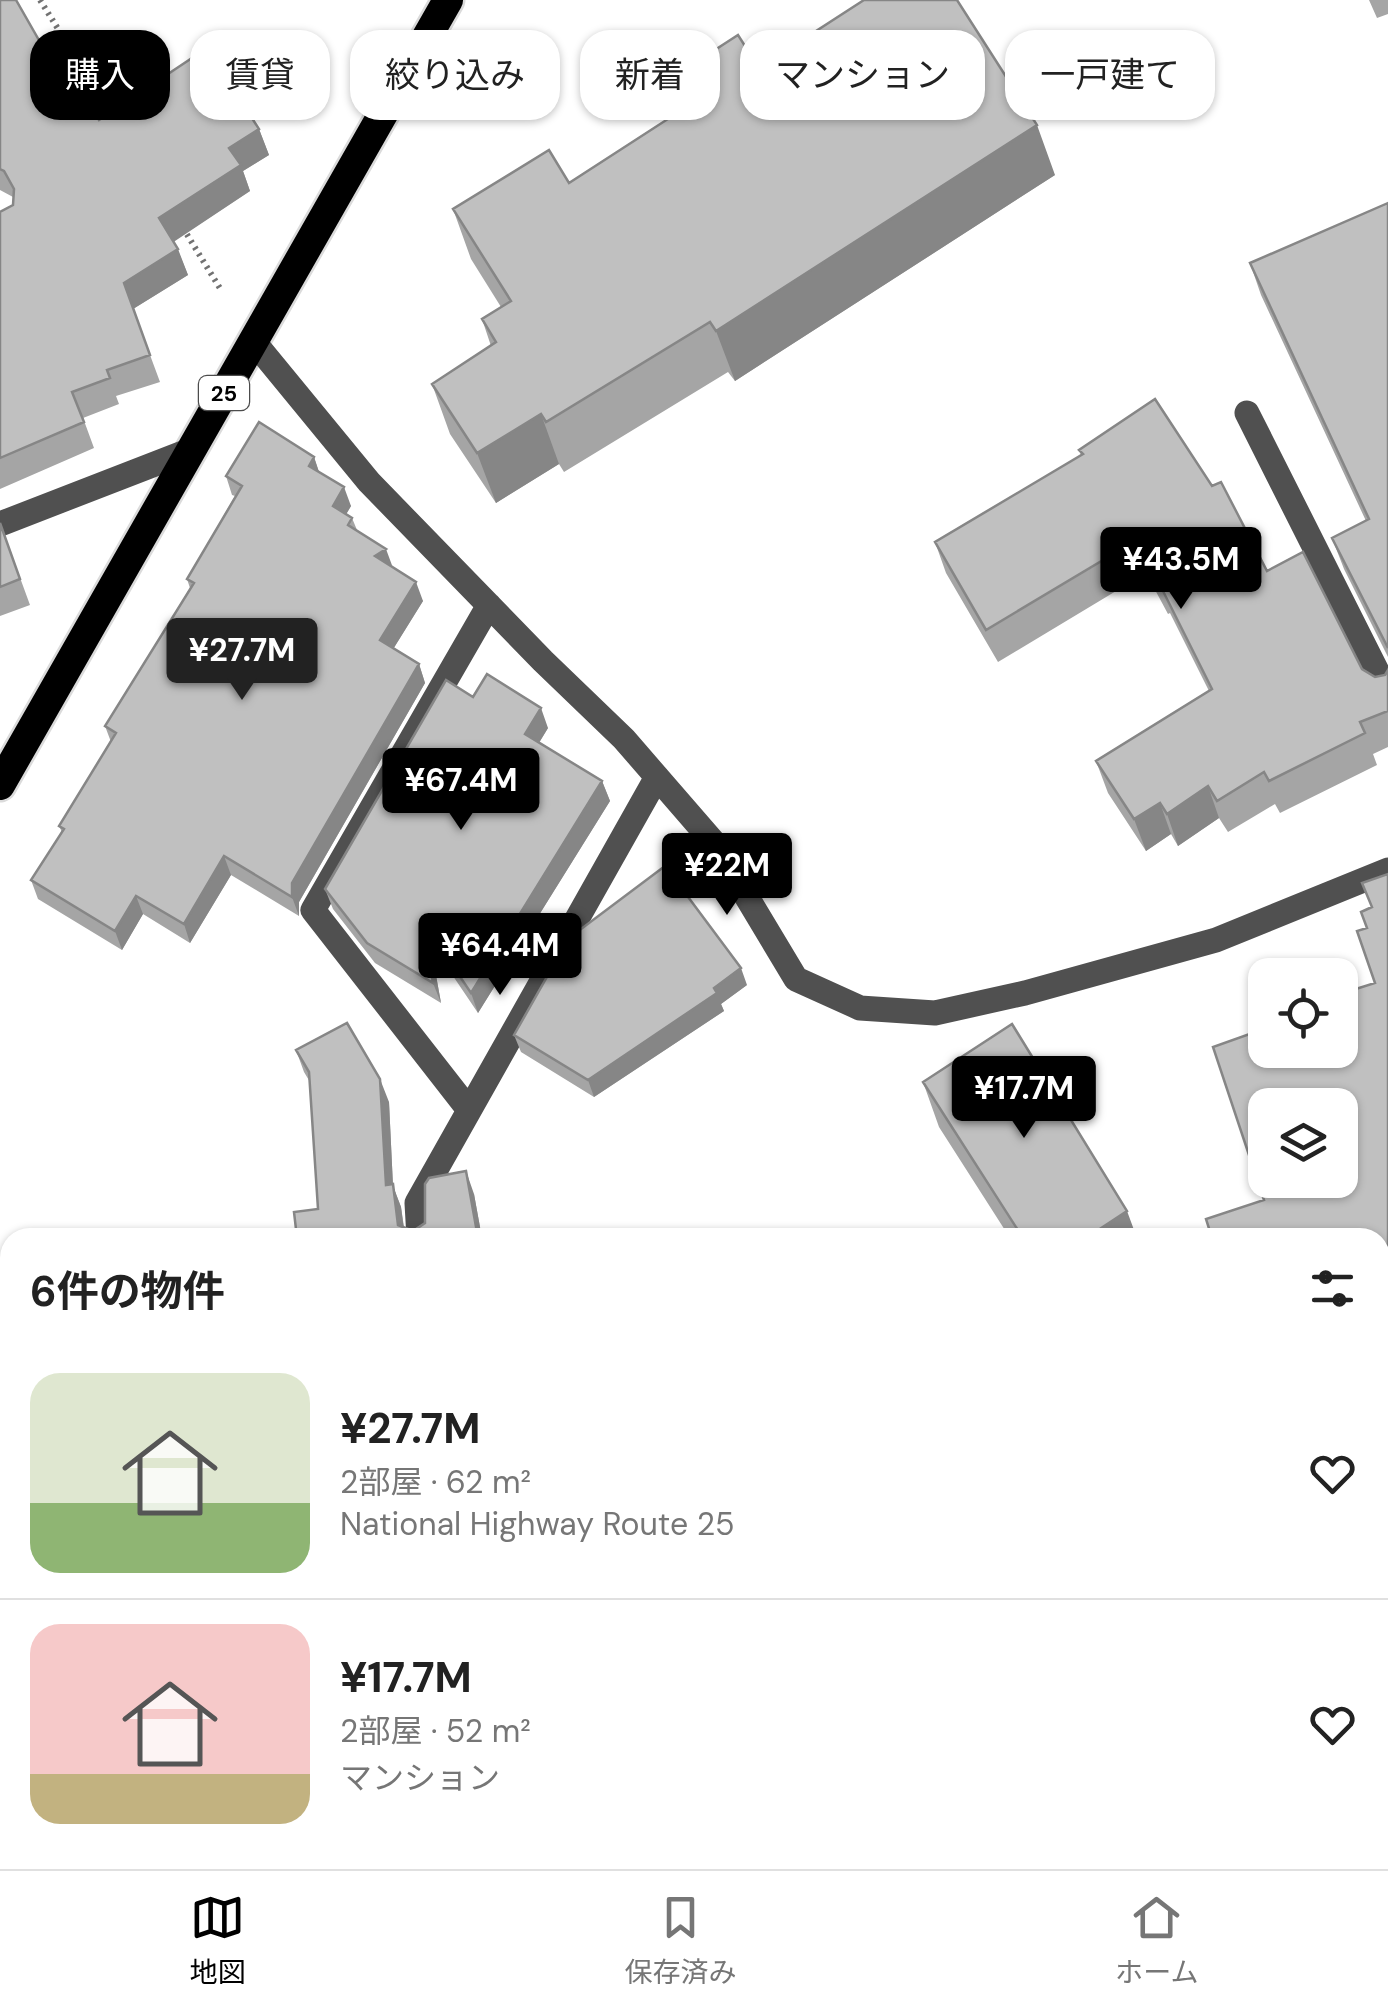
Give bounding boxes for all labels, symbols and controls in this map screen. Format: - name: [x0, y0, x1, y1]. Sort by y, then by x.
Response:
- chip: 購入: [30, 30, 170, 120]
- chip: 賃貸: [190, 30, 330, 120]
- chip: 絞り込み: [350, 30, 560, 120]
- chip: 新着: [580, 30, 720, 120]
- chip: マンション: [740, 30, 985, 120]
- chip: 一戸建て: [1005, 30, 1215, 120]
- road number: 25: [199, 376, 249, 410]
- pin: ¥43.5M: [1100, 527, 1262, 612]
- text: ¥43.5M: [1122, 538, 1240, 580]
- pin: ¥27.7M: [161, 618, 323, 703]
- text: ¥27.7M: [189, 629, 295, 671]
- pin: ¥67.4M: [380, 748, 542, 833]
- text: ¥67.4M: [404, 759, 518, 801]
- pin: ¥22M: [668, 833, 786, 918]
- text: ¥22M: [684, 844, 770, 886]
- pin: ¥64.4M: [419, 913, 581, 998]
- text: ¥64.4M: [440, 924, 560, 966]
- map controls: [1248, 958, 1358, 1198]
- button: locate: [1248, 958, 1358, 1068]
- pin: ¥17.7M: [943, 1056, 1105, 1141]
- text: ¥17.7M: [974, 1067, 1074, 1109]
- button: layers: [1248, 1088, 1358, 1198]
- icon: filters: [1305, 1261, 1360, 1316]
- text: 6件の物件: [30, 1264, 225, 1319]
- text: ¥27.7M: [340, 1401, 480, 1456]
- icon: home: [110, 1413, 230, 1533]
- icon: heart: [1305, 1446, 1360, 1501]
- text: 2部屋 · 62 m²: [340, 1461, 531, 1503]
- text: National Highway Route 25: [340, 1503, 735, 1545]
- text: ¥17.7M: [340, 1650, 472, 1705]
- icon: home: [110, 1664, 230, 1784]
- icon: heart: [1305, 1697, 1360, 1752]
- text: 2部屋 · 52 m²: [340, 1710, 531, 1752]
- text: マンション: [340, 1757, 500, 1799]
- tab: 地図: [189, 1890, 245, 1991]
- tab: 保存済み: [624, 1890, 736, 1991]
- tab: ホーム: [1115, 1890, 1199, 1991]

